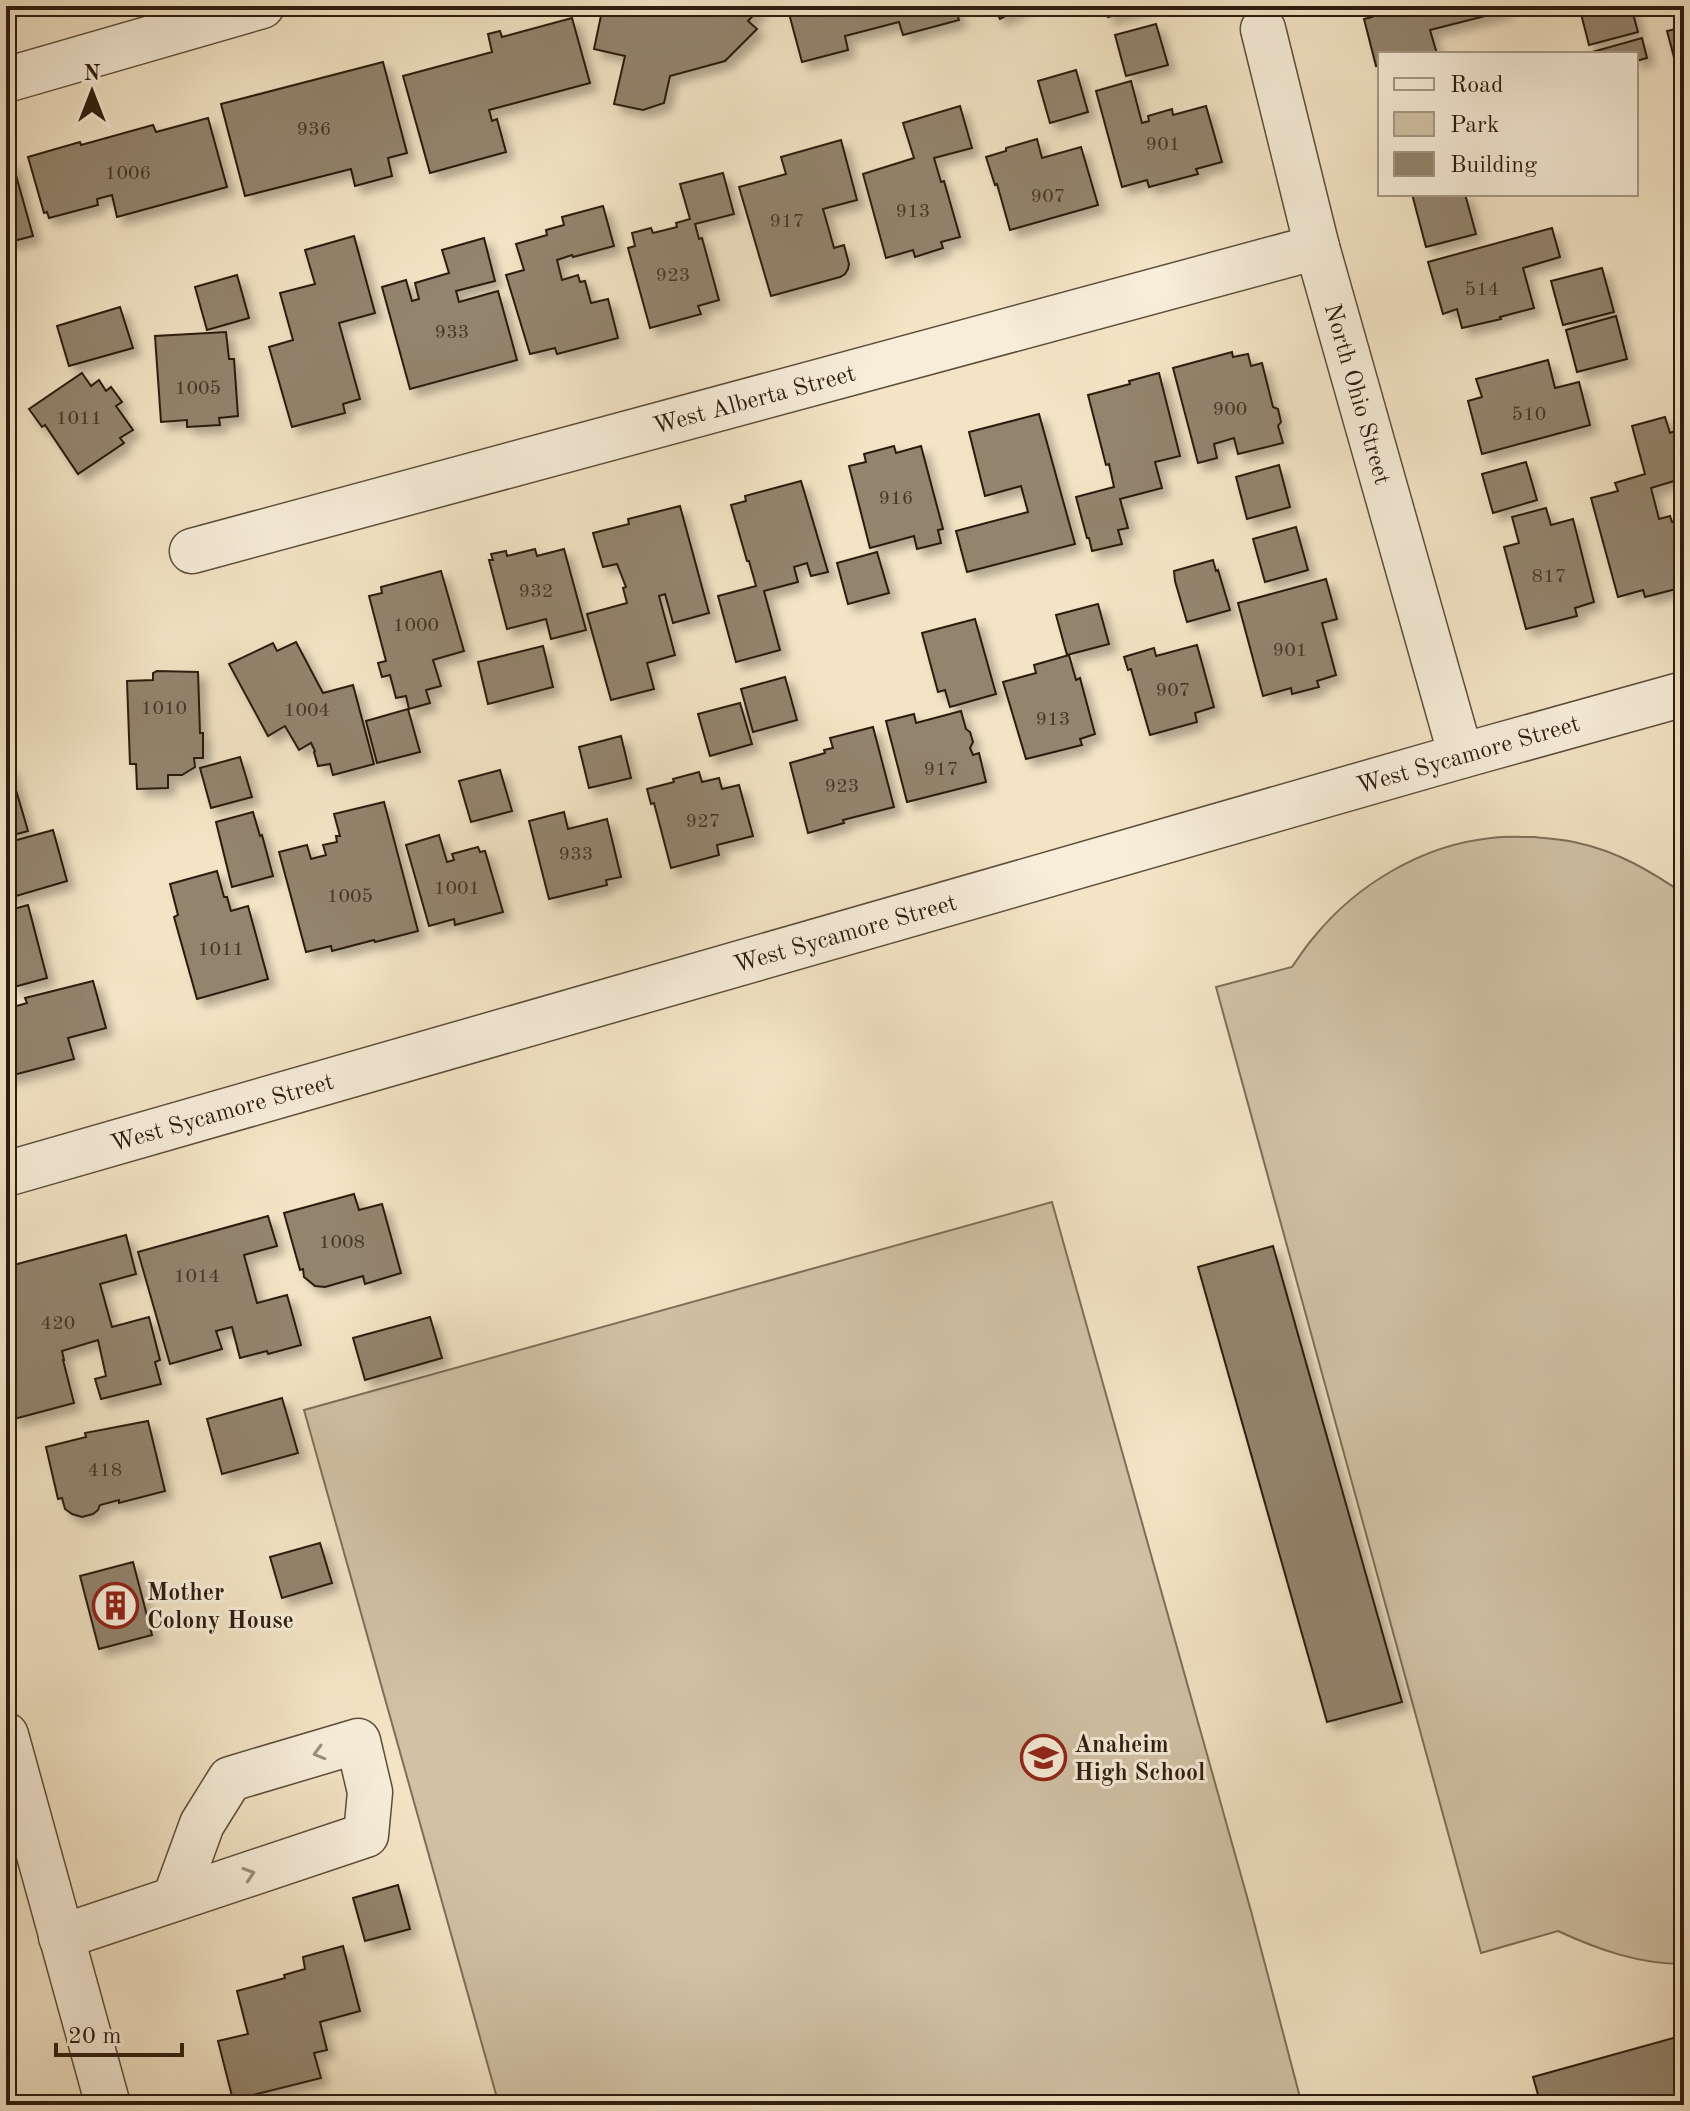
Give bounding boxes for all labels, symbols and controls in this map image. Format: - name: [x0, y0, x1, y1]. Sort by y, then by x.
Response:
- north arrow: [52, 52, 132, 132]
- legend: [1378, 52, 1638, 196]
- text: N: [84, 63, 101, 85]
- text: Road: [1450, 74, 1503, 98]
- text: Park: [1450, 114, 1499, 138]
- house number: 936: [297, 120, 331, 140]
- house number: 901: [1146, 135, 1180, 155]
- text: Building: [1450, 154, 1537, 178]
- house number: 1006: [105, 164, 151, 184]
- house number: 907: [1031, 187, 1065, 207]
- house number: 913: [896, 202, 930, 222]
- house number: 917: [770, 212, 804, 232]
- house number: 923: [656, 266, 690, 286]
- house number: 514: [1465, 280, 1499, 300]
- street label: North Ohio Street: [1319, 301, 1393, 488]
- house number: 933: [435, 323, 469, 343]
- street label: West Alberta Street: [651, 362, 858, 440]
- house number: 1005: [175, 379, 221, 399]
- house number: 900: [1213, 400, 1247, 420]
- house number: 510: [1512, 405, 1546, 425]
- house number: 1011: [56, 409, 102, 429]
- house number: 916: [879, 489, 913, 509]
- house number: 817: [1532, 567, 1566, 587]
- house number: 932: [519, 582, 553, 602]
- house number: 1000: [393, 616, 439, 636]
- house number: 901: [1273, 641, 1307, 661]
- house number: 907: [1156, 681, 1190, 701]
- house number: 1010: [141, 699, 187, 719]
- house number: 1004: [284, 701, 330, 721]
- house number: 913: [1036, 710, 1070, 730]
- street label: West Sycamore Street: [1354, 713, 1583, 799]
- house number: 917: [924, 760, 958, 780]
- house number: 923: [825, 777, 859, 797]
- house number: 927: [686, 812, 720, 832]
- house number: 933: [559, 845, 593, 865]
- house number: 1001: [434, 879, 480, 899]
- house number: 1005: [327, 887, 373, 907]
- street label: West Sycamore Street: [731, 892, 960, 978]
- house number: 1011: [198, 940, 244, 960]
- street label: West Sycamore Street: [108, 1071, 337, 1157]
- house number: 1008: [319, 1233, 365, 1253]
- house number: 1014: [174, 1267, 220, 1287]
- house number: 420: [41, 1314, 75, 1334]
- house number: 418: [88, 1461, 122, 1481]
- building icon: Mother Colony House: [92, 1582, 140, 1630]
- place label: Mother Colony House: [147, 1582, 294, 1634]
- school or university icon: Anaheim High School: [1019, 1734, 1067, 1782]
- place label: Anaheim High School: [1074, 1734, 1205, 1786]
- one-way arrow: [312, 1743, 326, 1760]
- one-way arrow: [242, 1867, 255, 1883]
- scale bar: [56, 2007, 182, 2057]
- text: 20 m: [68, 2025, 122, 2049]

